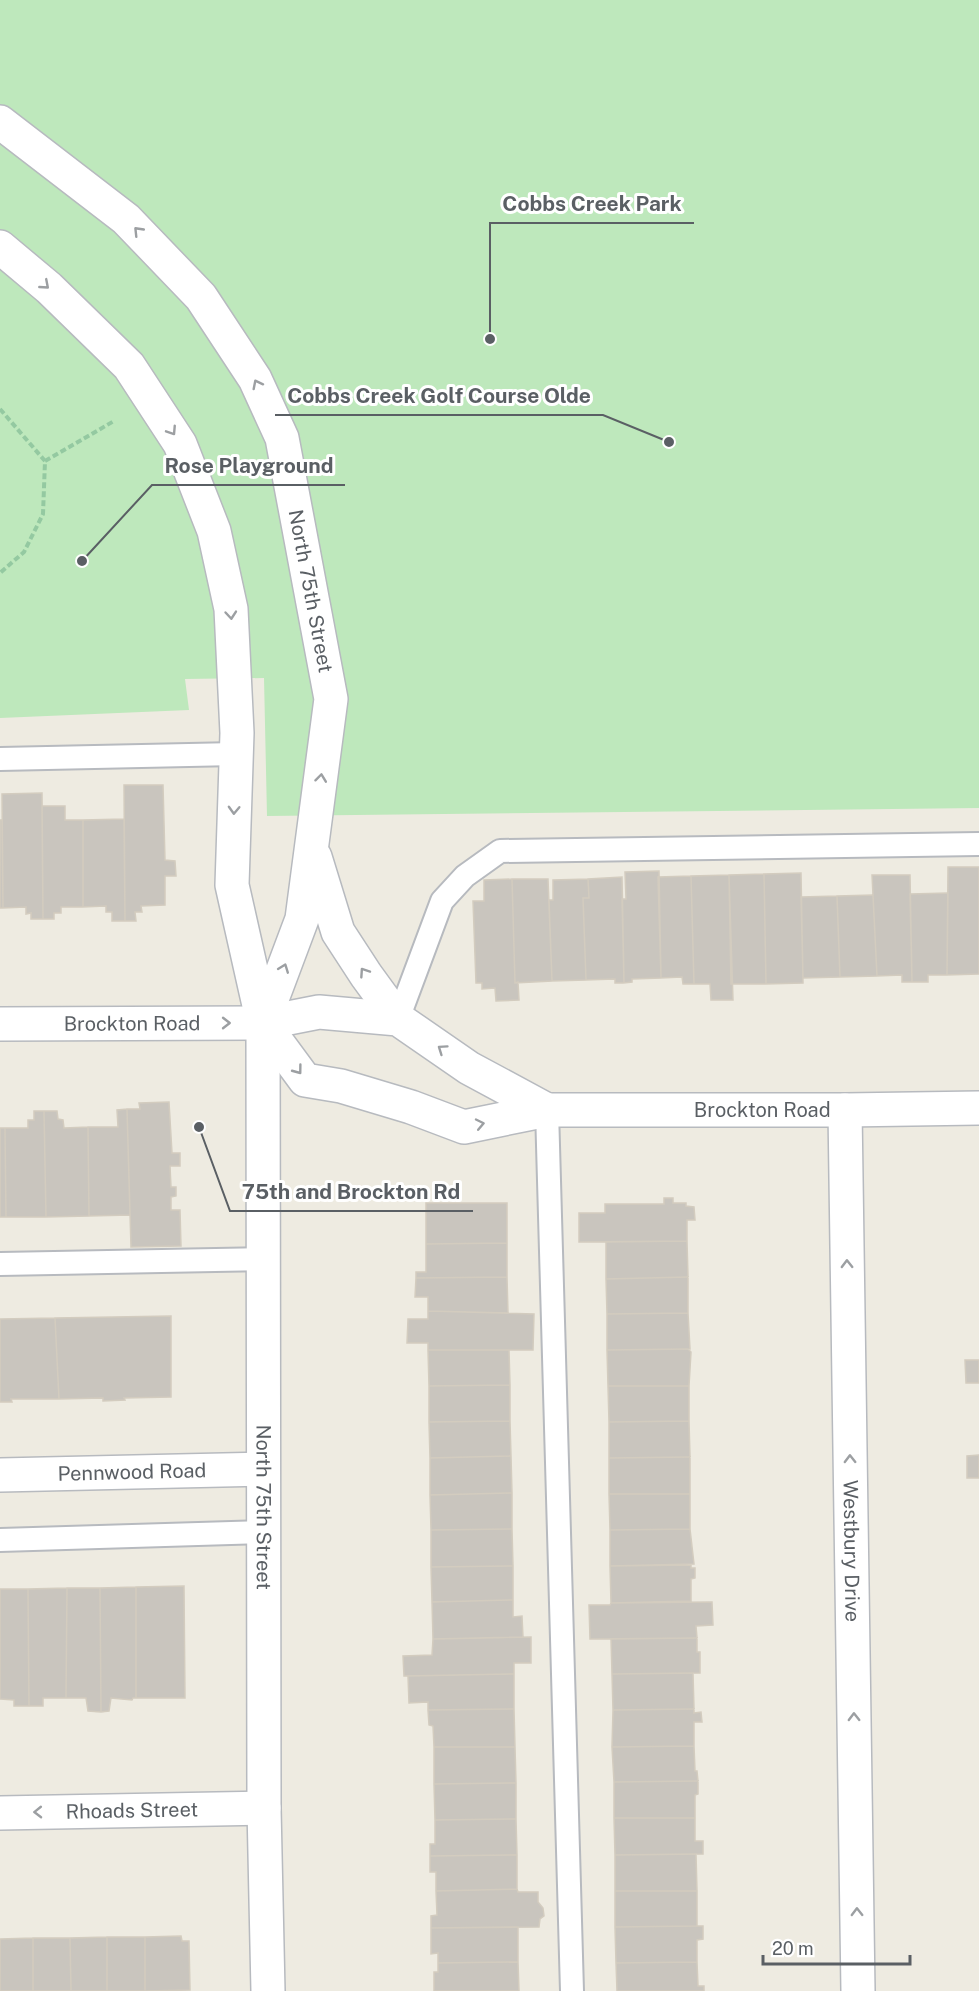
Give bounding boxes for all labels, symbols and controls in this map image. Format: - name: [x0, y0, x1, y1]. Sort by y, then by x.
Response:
- callout: Cobbs Creek Park: [490, 184, 694, 223]
- text: Cobbs Creek Park: [502, 191, 682, 216]
- one-way arrow: [134, 227, 145, 238]
- one-way arrow: [38, 278, 49, 289]
- callout: Cobbs Creek Golf Course Olde: [275, 376, 603, 415]
- one-way arrow: [252, 379, 264, 390]
- text: Cobbs Creek Golf Course Olde: [287, 383, 591, 408]
- one-way arrow: [164, 425, 176, 435]
- callout: Rose Playground: [152, 446, 345, 485]
- text: Rose Playground: [164, 453, 334, 478]
- street label: North 75th Street: [284, 508, 338, 675]
- one-way arrow: [224, 611, 237, 620]
- one-way arrow: [314, 773, 327, 783]
- one-way arrow: [228, 806, 240, 815]
- one-way arrow: [277, 964, 289, 975]
- one-way arrow: [359, 968, 371, 978]
- street label: Brockton Road: [64, 1011, 200, 1036]
- one-way arrow: [222, 1017, 231, 1029]
- one-way arrow: [437, 1045, 448, 1056]
- one-way arrow: [291, 1063, 302, 1074]
- street label: Brockton Road: [694, 1098, 831, 1122]
- one-way arrow: [475, 1118, 485, 1131]
- callout: 75th and Brockton Rd: [230, 1172, 473, 1211]
- text: 75th and Brockton Rd: [242, 1179, 460, 1204]
- one-way arrow: [841, 1259, 854, 1268]
- street label: North 75th Street: [252, 1425, 276, 1590]
- one-way arrow: [844, 1454, 856, 1463]
- street label: Pennwood Road: [57, 1458, 207, 1486]
- street label: Westbury Drive: [838, 1480, 865, 1622]
- one-way arrow: [848, 1712, 860, 1721]
- street label: Rhoads Street: [65, 1797, 198, 1824]
- one-way arrow: [33, 1806, 42, 1818]
- one-way arrow: [851, 1907, 863, 1916]
- scale bar: [763, 1928, 910, 1966]
- text: 20 m: [772, 1938, 814, 1959]

